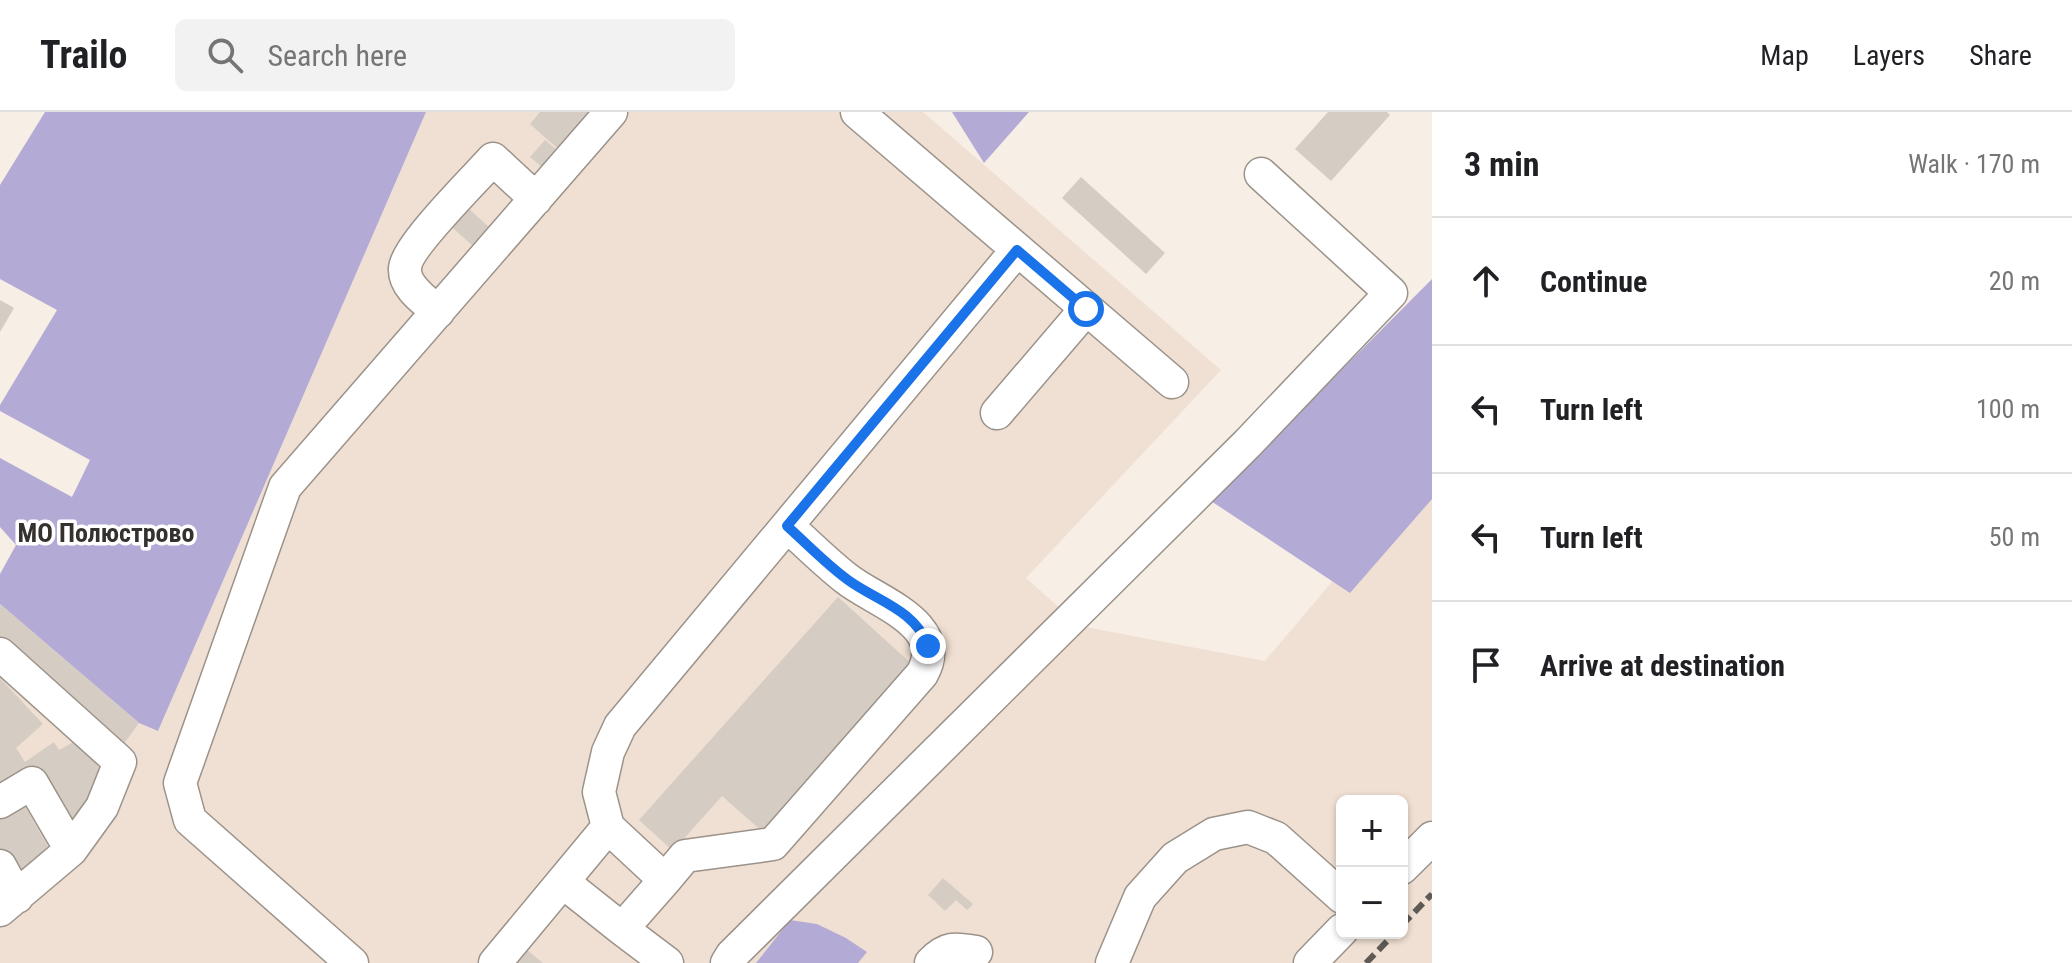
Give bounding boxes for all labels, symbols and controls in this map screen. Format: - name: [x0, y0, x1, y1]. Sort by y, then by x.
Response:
- search box: [175, 19, 735, 91]
- text: Trailo: [40, 33, 127, 77]
- icon: search: [203, 33, 247, 77]
- text: Search here: [267, 38, 407, 73]
- text: Map: [1760, 39, 1809, 72]
- text: Layers: [1853, 39, 1925, 72]
- text: Share: [1969, 39, 2032, 72]
- text: 3 min: [1464, 144, 1540, 184]
- text: Walk · 170 m: [1908, 149, 2040, 179]
- icon: ahead: [1464, 259, 1508, 303]
- text: Continue: [1540, 264, 1647, 299]
- text: 20 m: [1989, 266, 2040, 296]
- route start: [1068, 291, 1104, 327]
- icon: left: [1464, 387, 1508, 431]
- text: Turn left: [1540, 392, 1643, 427]
- text: 100 m: [1976, 394, 2040, 424]
- icon: left: [1464, 515, 1508, 559]
- district label: МО Полюстрово: [18, 518, 194, 548]
- text: Turn left: [1540, 520, 1643, 555]
- text: 50 m: [1989, 522, 2040, 552]
- route end: [910, 628, 946, 664]
- icon: arrive: [1464, 643, 1508, 687]
- text: Arrive at destination: [1540, 648, 1785, 683]
- map controls: [1336, 795, 1408, 939]
- button: +: [1336, 795, 1408, 867]
- button: −: [1336, 867, 1408, 939]

